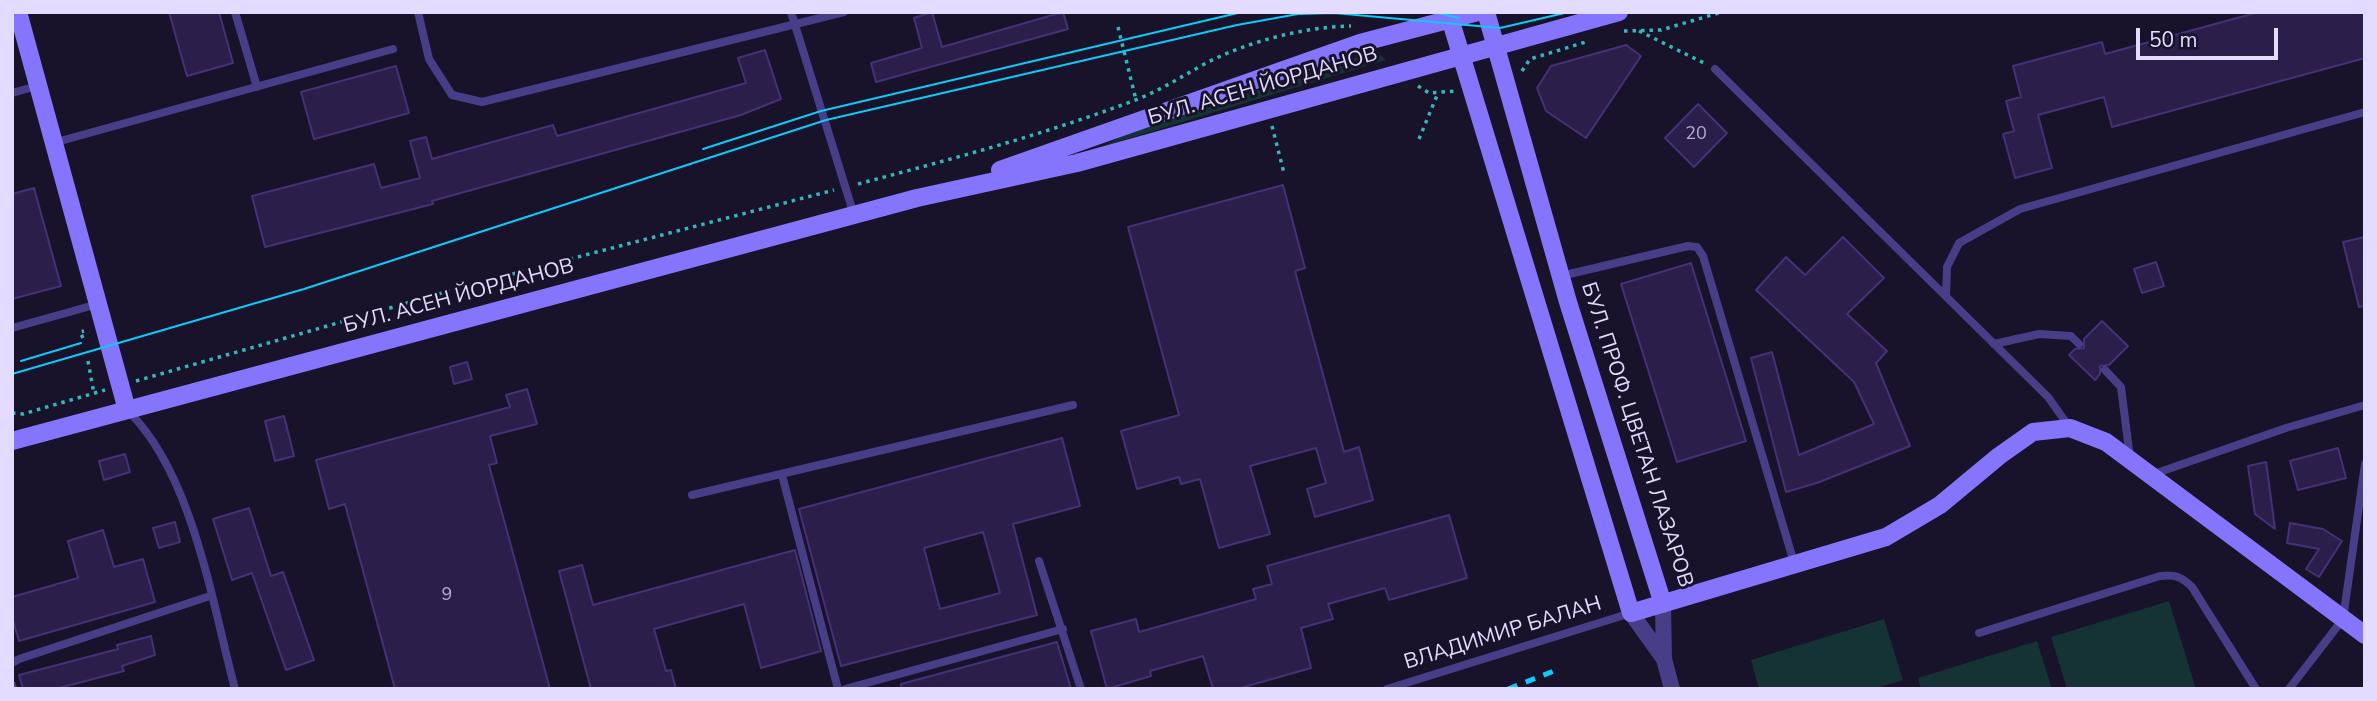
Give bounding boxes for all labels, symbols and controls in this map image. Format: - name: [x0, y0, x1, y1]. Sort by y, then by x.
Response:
- scale bar: [2139, 14, 2281, 58]
- text: 50 m: [2149, 26, 2198, 54]
- street label: БУЛ. АСЕН ЙОРДАНОВ: [1145, 42, 1381, 132]
- house number: 20: [1685, 124, 1707, 146]
- street label: БУЛ. АСЕН ЙОРДАНОВ: [341, 254, 577, 340]
- street label: БУЛ. ПРОФ. ЦВЕТАН ЛАЗАРОВ: [1575, 279, 1697, 591]
- house number: 9: [442, 585, 452, 607]
- street label: ВЛАДИМИР БАЛАН: [1401, 592, 1605, 676]

